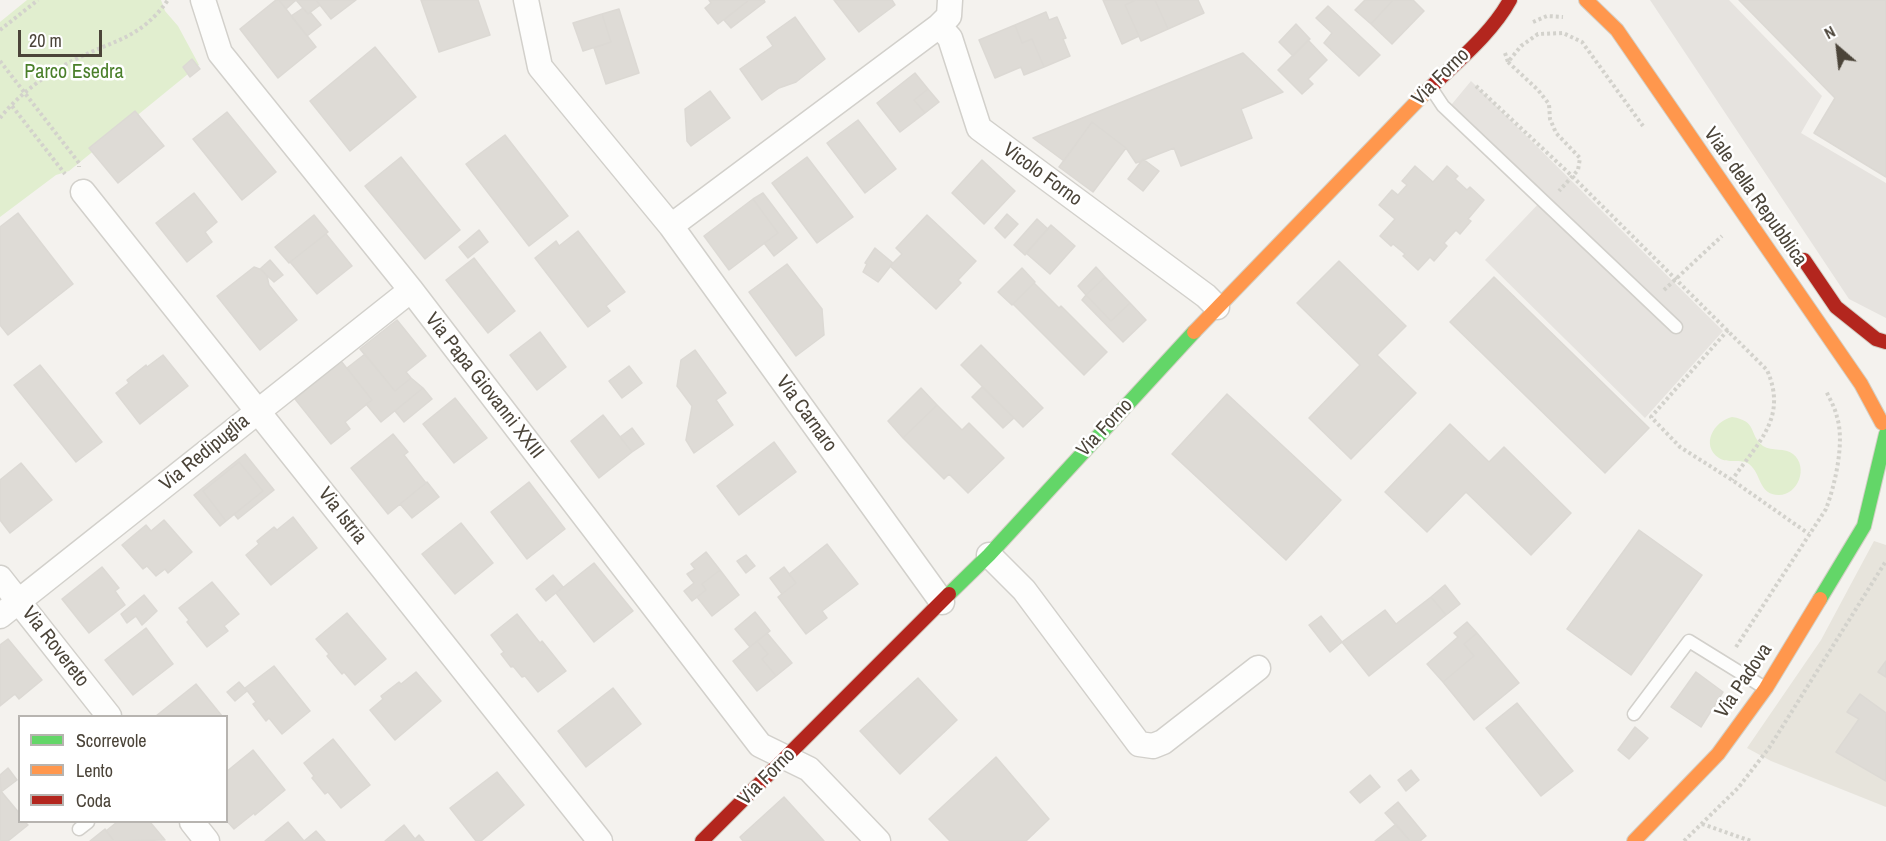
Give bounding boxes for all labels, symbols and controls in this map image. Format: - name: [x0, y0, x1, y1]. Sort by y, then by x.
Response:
- scale bar: [21, 18, 105, 56]
- north arrow: [1808, 18, 1868, 78]
- text: N: [1820, 20, 1839, 44]
- text: 20 m: [29, 28, 62, 53]
- street label: Via Forno: [1407, 43, 1475, 111]
- park label: Parco Esedra: [24, 61, 124, 85]
- street label: Viale della Repubblica: [1698, 123, 1812, 271]
- street label: Vicolo Forno: [998, 138, 1086, 212]
- street label: Via Papa Giovanni XXIII: [420, 308, 548, 464]
- street label: Via Carnaro: [770, 371, 842, 457]
- street label: Via Forno: [1072, 394, 1138, 462]
- street label: Via Redipuglia: [155, 410, 255, 496]
- street label: Via Istria: [312, 483, 372, 549]
- street label: Via Rovereto: [16, 602, 94, 692]
- street label: Via Padova: [1710, 639, 1778, 723]
- legend: [18, 715, 228, 823]
- text: Scorrevole: [76, 728, 147, 753]
- street label: Via Forno: [733, 743, 801, 811]
- text: Lento: [76, 758, 113, 783]
- text: Coda: [76, 788, 111, 813]

